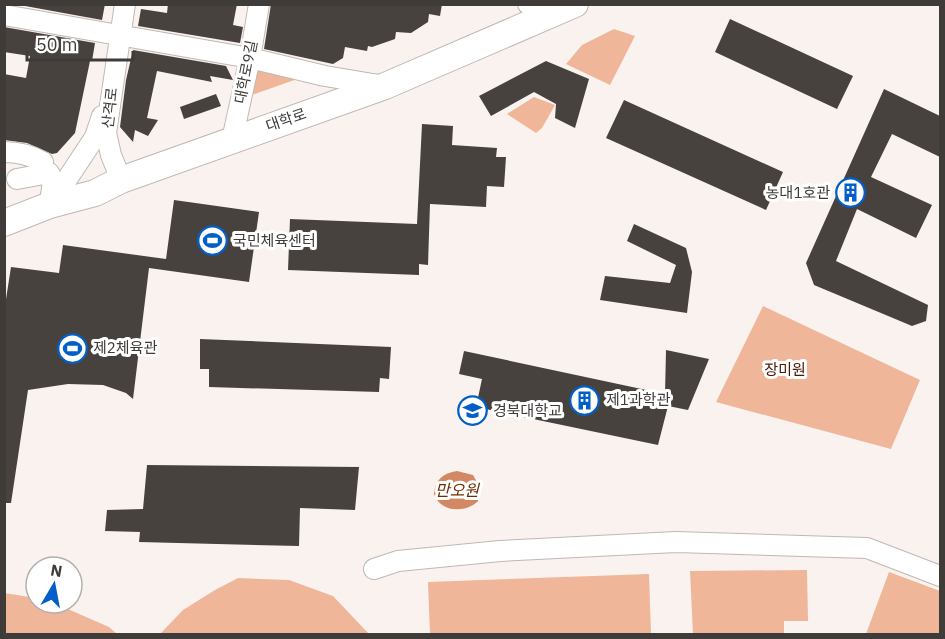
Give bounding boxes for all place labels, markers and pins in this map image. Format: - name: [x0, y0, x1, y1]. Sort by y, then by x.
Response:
- building icon: 농대1호관: [835, 177, 867, 209]
- place label: 농대1호관: [766, 183, 830, 202]
- sports icon: 국민체육센터: [196, 225, 228, 257]
- place label: 국민체육센터: [233, 231, 316, 250]
- sports icon: 제2체육관: [56, 332, 88, 364]
- place label: 제2체육관: [93, 338, 157, 357]
- building icon: 제1과학관: [569, 384, 601, 416]
- place label: 제1과학관: [606, 390, 670, 409]
- school or university icon: 경북대학교: [456, 395, 488, 427]
- place label: 경북대학교: [493, 401, 562, 420]

